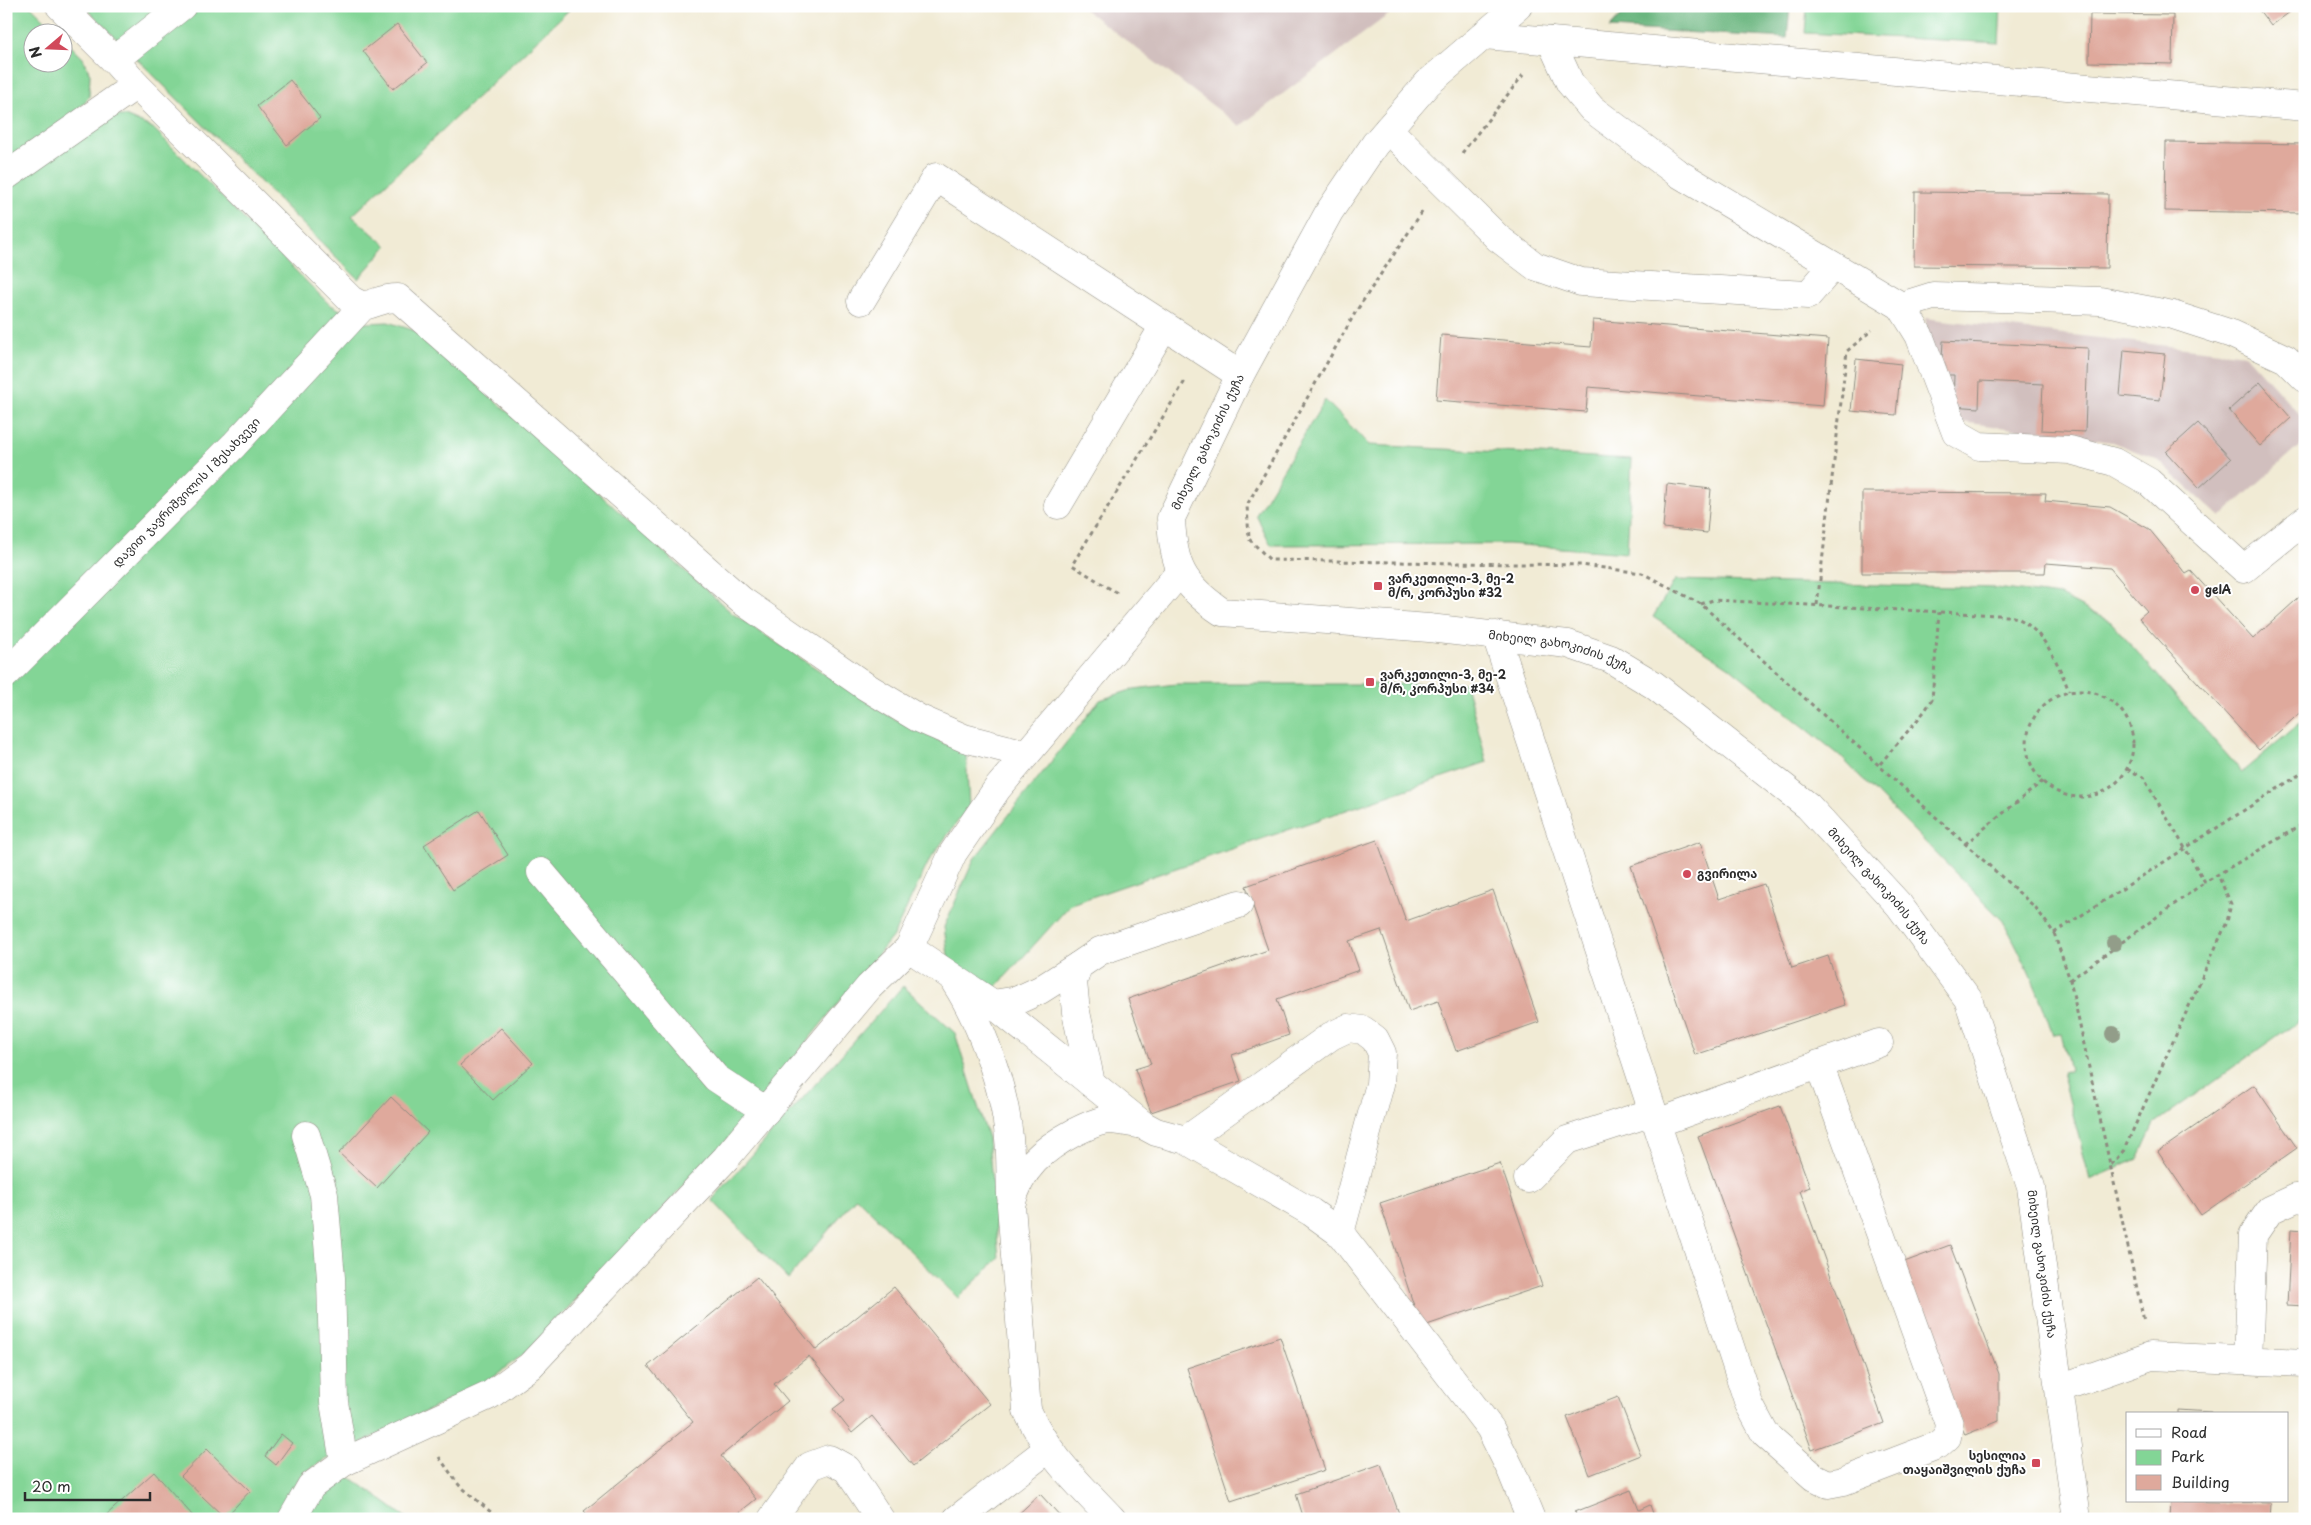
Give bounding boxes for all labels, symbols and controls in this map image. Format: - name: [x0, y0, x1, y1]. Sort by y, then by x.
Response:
- north arrow: [22, 22, 72, 72]
- text: N: [24, 44, 47, 61]
- street label: მიხეილ გახოკიძის ქუჩა: [1166, 370, 1248, 513]
- street label: დავით ჯავრიშვილის I შესახვევი: [108, 413, 264, 570]
- place label: ვარკეთილი-3, მე-2 მ/რ, კორპუსი #32: [1388, 569, 1515, 601]
- marker: ვარკეთილი-3, მე-2 მ/რ, კორპუსი #32: [1372, 580, 1384, 592]
- place label: gelA: [2205, 580, 2232, 598]
- marker: gelA: [2189, 584, 2201, 596]
- street label: მიხეილ გახოკიძის ქუჩა: [1488, 625, 1637, 678]
- place label: ვარკეთილი-3, მე-2 მ/რ, კორპუსი #34: [1380, 665, 1507, 697]
- marker: ვარკეთილი-3, მე-2 მ/რ, კორპუსი #34: [1364, 676, 1376, 688]
- street label: მიხეილ გახოკიძის ქუჩა: [1824, 823, 1935, 948]
- place label: გვირილა: [1697, 864, 1757, 882]
- marker: გვირილა: [1681, 868, 1693, 880]
- street label: მიხეილ გახოკიძის ქუჩა: [2023, 1189, 2062, 1339]
- legend: [2126, 1412, 2288, 1502]
- text: Road: [2171, 1420, 2207, 1443]
- text: Park: [2171, 1444, 2205, 1467]
- place label: სესილია თაყაიშვილის ქუჩა: [1903, 1446, 2026, 1478]
- marker: სესილია თაყაიშვილის ქუჩა: [2030, 1457, 2042, 1469]
- scale bar: [25, 1470, 150, 1502]
- text: Building: [2171, 1470, 2230, 1493]
- text: 20 m: [32, 1474, 71, 1497]

